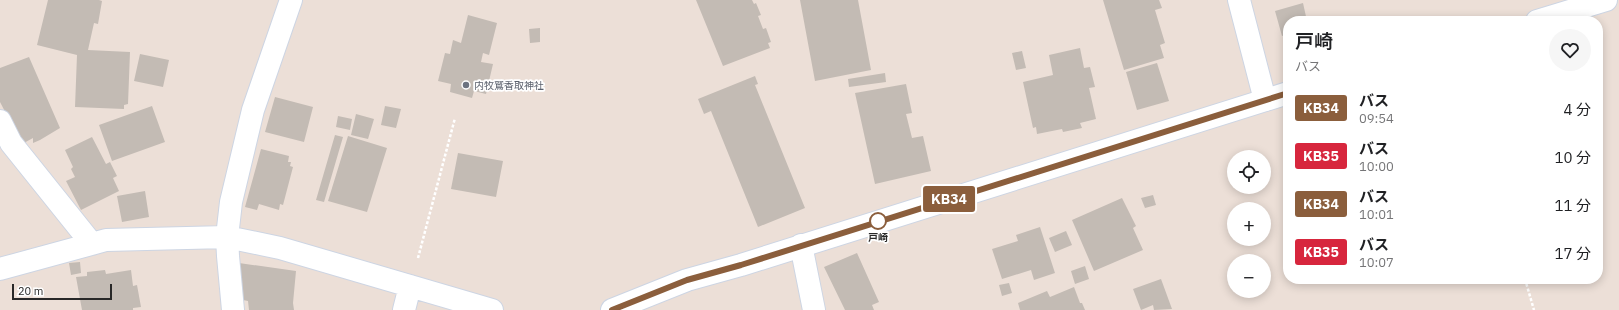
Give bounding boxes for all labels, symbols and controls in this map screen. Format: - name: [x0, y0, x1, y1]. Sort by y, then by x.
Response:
- text: 戸崎: [1295, 29, 1333, 53]
- button: heart: [1549, 29, 1591, 71]
- text: バス: [1295, 58, 1321, 75]
- place label: 内牧鷲香取神社: [474, 79, 544, 92]
- marker: 内牧鷲香取神社: [461, 80, 471, 90]
- text: バス: [1359, 91, 1389, 110]
- text: KB34: [1303, 99, 1339, 117]
- text: 4 分: [1563, 100, 1591, 119]
- text: 09:54: [1359, 110, 1394, 127]
- text: バス: [1359, 139, 1389, 158]
- text: KB35: [1303, 147, 1339, 165]
- text: 10 分: [1554, 148, 1591, 167]
- map controls: [1227, 150, 1271, 298]
- button: locate: [1227, 150, 1271, 194]
- text: 10:00: [1359, 158, 1394, 175]
- line badge: KB34: [921, 186, 977, 212]
- text: バス: [1359, 187, 1389, 206]
- text: KB34: [931, 190, 967, 208]
- text: KB34: [1303, 195, 1339, 213]
- text: 11 分: [1554, 196, 1591, 215]
- button: +: [1227, 202, 1271, 246]
- text: 10:01: [1359, 206, 1394, 223]
- marker: 戸崎: [869, 212, 887, 230]
- place label: 戸崎: [868, 231, 888, 244]
- text: バス: [1359, 235, 1389, 254]
- text: KB35: [1303, 243, 1339, 261]
- text: 17 分: [1554, 244, 1591, 263]
- button: −: [1227, 254, 1271, 298]
- text: 10:07: [1359, 254, 1394, 271]
- scale bar: [12, 282, 112, 301]
- text: 20 m: [18, 284, 43, 298]

